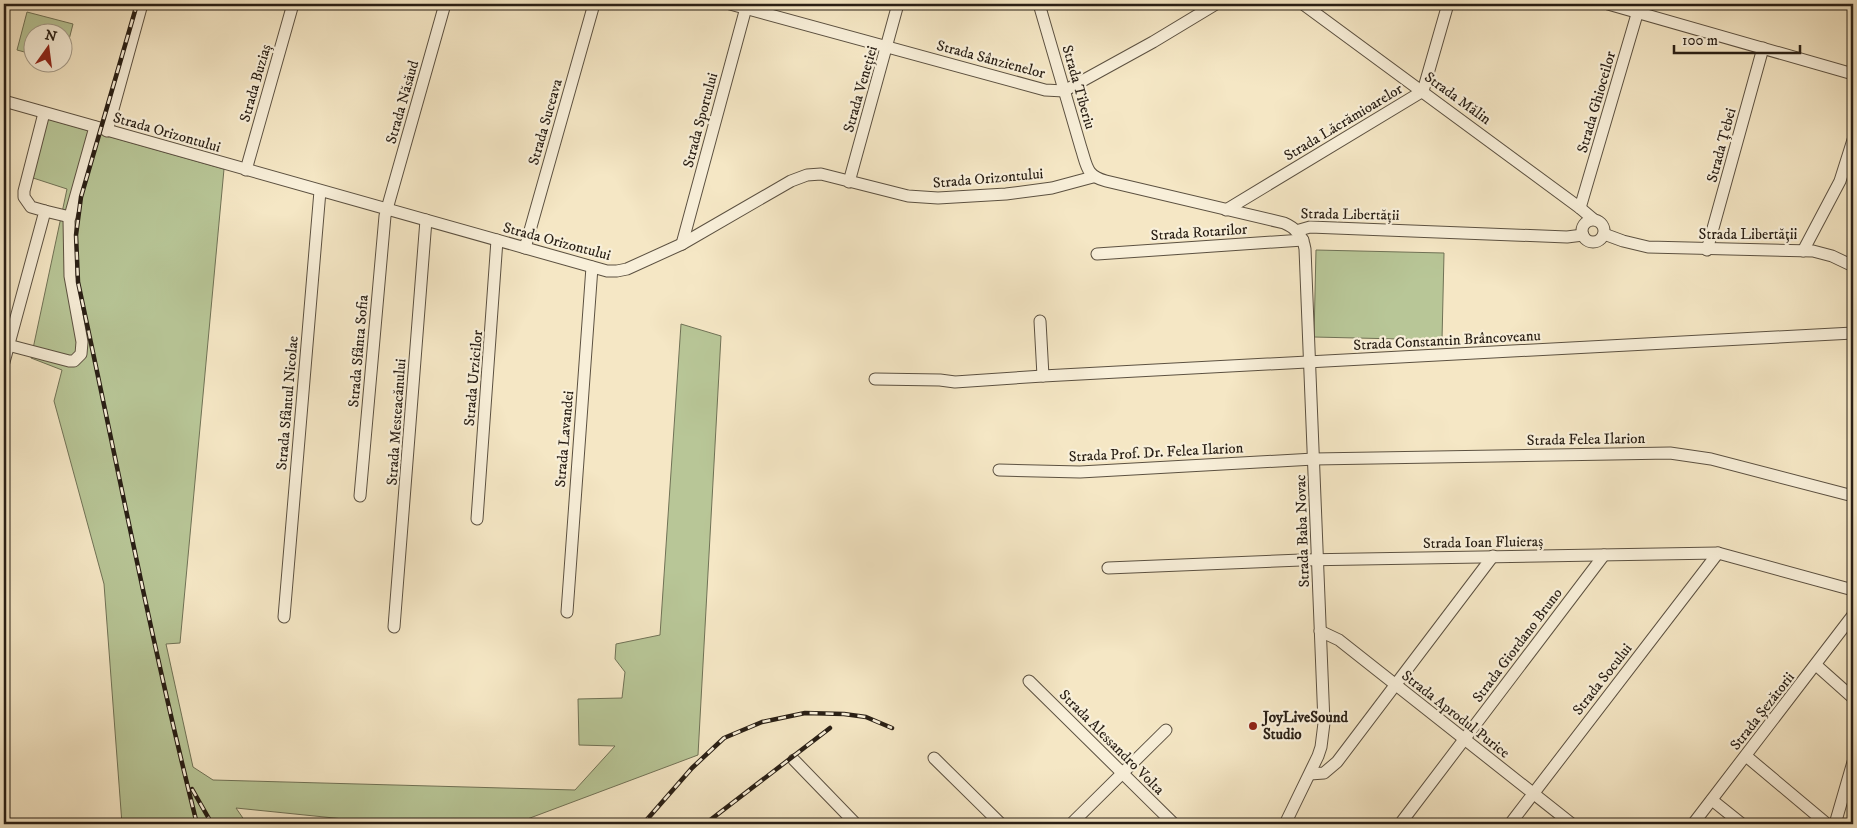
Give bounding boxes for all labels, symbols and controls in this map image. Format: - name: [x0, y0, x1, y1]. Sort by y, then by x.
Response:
- north arrow: [22, 22, 72, 72]
- scale bar: [1674, 22, 1801, 54]
- text: N: [43, 26, 59, 47]
- text: 100 m: [1682, 31, 1718, 50]
- street label: Strada Sânzienelor: [934, 36, 1048, 83]
- street label: Strada Buziaș: [235, 42, 276, 124]
- street label: Strada Veneției: [839, 43, 882, 135]
- street label: Strada Tiberiu: [1057, 43, 1100, 131]
- street label: Strada Ghioceilor: [1573, 49, 1620, 155]
- street label: Strada Năsăud: [381, 58, 424, 146]
- street label: Strada Mălin: [1421, 68, 1495, 129]
- street label: Strada Sportului: [679, 70, 722, 170]
- street label: Strada Suceava: [524, 76, 567, 167]
- street label: Strada Lăcrămioarelor: [1280, 79, 1406, 165]
- street label: Strada Țebei: [1702, 106, 1741, 184]
- street label: Strada Orizontului: [111, 108, 223, 157]
- street label: Strada Orizontului: [932, 164, 1044, 193]
- street label: Strada Libertății: [1300, 204, 1400, 225]
- street label: Strada Orizontului: [501, 218, 613, 265]
- street label: Strada Rotarilor: [1150, 220, 1248, 245]
- street label: Strada Libertății: [1699, 225, 1798, 244]
- street label: Strada Sfânta Sofia: [344, 293, 373, 408]
- street label: Strada Constantin Brâncoveanu: [1353, 326, 1541, 355]
- street label: Strada Urzicilor: [460, 329, 487, 427]
- street label: Strada Sfântul Nicolae: [272, 335, 303, 471]
- street label: Strada Mesteacănului: [383, 358, 410, 486]
- street label: Strada Lavandei: [551, 390, 578, 488]
- street label: Strada Felea Ilarion: [1527, 429, 1646, 450]
- street label: Strada Prof. Dr. Felea Ilarion: [1068, 438, 1244, 467]
- street label: Strada Baba Novac: [1291, 474, 1314, 588]
- street label: Strada Ioan Fluieraș: [1423, 532, 1543, 553]
- street label: Strada Giordano Bruno: [1468, 584, 1567, 706]
- street label: Strada Socului: [1568, 639, 1636, 719]
- street label: Strada Aprodul Purice: [1398, 666, 1514, 763]
- street label: Strada Șezătorii: [1726, 668, 1799, 754]
- street label: Strada Alessandro Volta: [1055, 686, 1169, 799]
- place label: JoyLiveSound Studio: [1261, 708, 1348, 744]
- marker: JoyLiveSound Studio: [1247, 720, 1259, 732]

